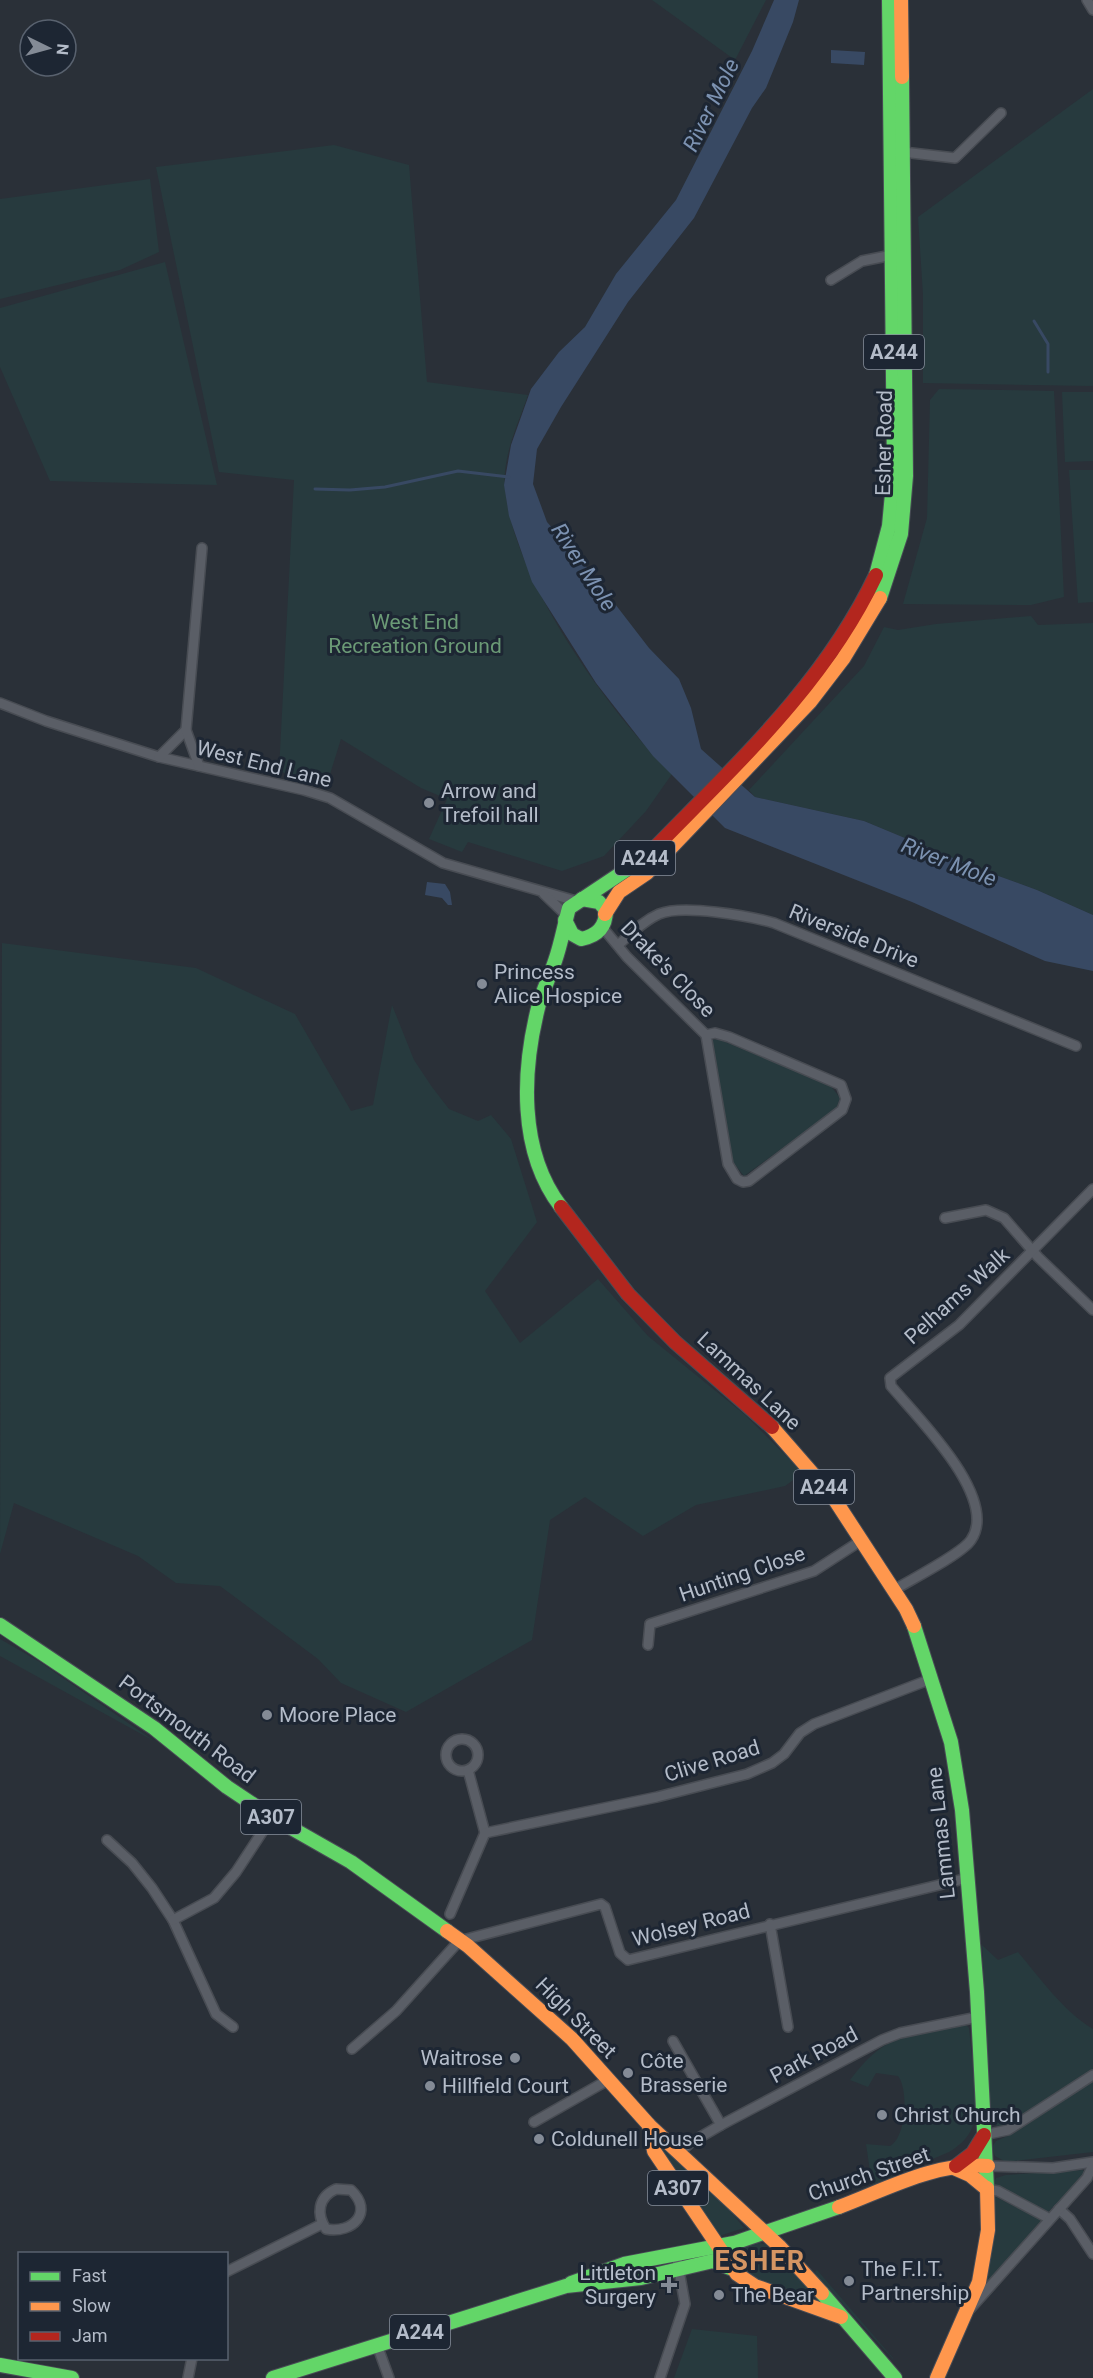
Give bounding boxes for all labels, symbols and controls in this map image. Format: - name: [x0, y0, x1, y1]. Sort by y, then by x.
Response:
- north arrow: [18, 18, 78, 78]
- text: N: [52, 43, 72, 56]
- water label: River Mole: [678, 55, 744, 155]
- road number: A244: [864, 335, 924, 369]
- street label: Esher Road: [871, 390, 897, 496]
- water label: River Mole: [546, 518, 622, 616]
- park label: West End Recreation Ground: [328, 610, 502, 658]
- street label: West End Lane: [194, 736, 334, 792]
- place label: Arrow and Trefoil hall: [441, 779, 539, 827]
- marker: Arrow and Trefoil hall: [422, 796, 436, 810]
- water label: River Mole: [898, 832, 1000, 892]
- road number: A244: [615, 841, 675, 875]
- street label: Riverside Drive: [786, 899, 922, 973]
- street label: Drake's Close: [616, 916, 720, 1022]
- place label: Princess Alice Hospice: [494, 960, 622, 1008]
- marker: Princess Alice Hospice: [475, 977, 489, 991]
- street label: Pelhams Walk: [900, 1243, 1014, 1349]
- street label: Lammas Lane: [692, 1327, 806, 1435]
- road number: A244: [794, 1470, 854, 1504]
- street label: Hunting Close: [676, 1541, 808, 1607]
- street label: Portsmouth Road: [114, 1670, 260, 1788]
- place label: Moore Place: [279, 1703, 396, 1727]
- marker: Moore Place: [260, 1708, 274, 1722]
- street label: Clive Road: [661, 1735, 763, 1787]
- street label: Lammas Lane: [922, 1766, 960, 1900]
- road number: A307: [241, 1800, 301, 1834]
- street label: Wolsey Road: [630, 1899, 752, 1951]
- street label: High Street: [531, 1973, 621, 2063]
- street label: Park Road: [766, 2022, 862, 2088]
- place label: Waitrose: [420, 2046, 503, 2070]
- place label: Côte Brasserie: [640, 2049, 727, 2097]
- marker: Waitrose: [508, 2051, 522, 2065]
- marker: Côte Brasserie: [621, 2066, 635, 2080]
- place label: Hillfield Court: [442, 2074, 569, 2098]
- marker: Hillfield Court: [423, 2079, 437, 2093]
- place label: Christ Church: [894, 2103, 1021, 2127]
- marker: Christ Church: [875, 2108, 889, 2122]
- place label: Coldunell House: [551, 2127, 704, 2151]
- marker: Coldunell House: [532, 2132, 546, 2146]
- street label: Church Street: [805, 2142, 933, 2206]
- road number: A307: [648, 2171, 708, 2205]
- district label: ESHER: [715, 2245, 805, 2277]
- legend: [18, 2252, 228, 2360]
- place label: The F.I.T. Partnership: [861, 2257, 969, 2305]
- place label: Littleton Surgery: [579, 2261, 656, 2309]
- text: Fast: [72, 2265, 107, 2286]
- marker: The F.I.T. Partnership: [842, 2274, 856, 2288]
- marker: Littleton Surgery: [660, 2276, 678, 2294]
- place label: The Bear: [731, 2283, 814, 2307]
- marker: The Bear: [712, 2288, 726, 2302]
- text: Slow: [72, 2295, 111, 2316]
- road number: A244: [390, 2315, 450, 2349]
- text: Jam: [72, 2325, 108, 2346]

